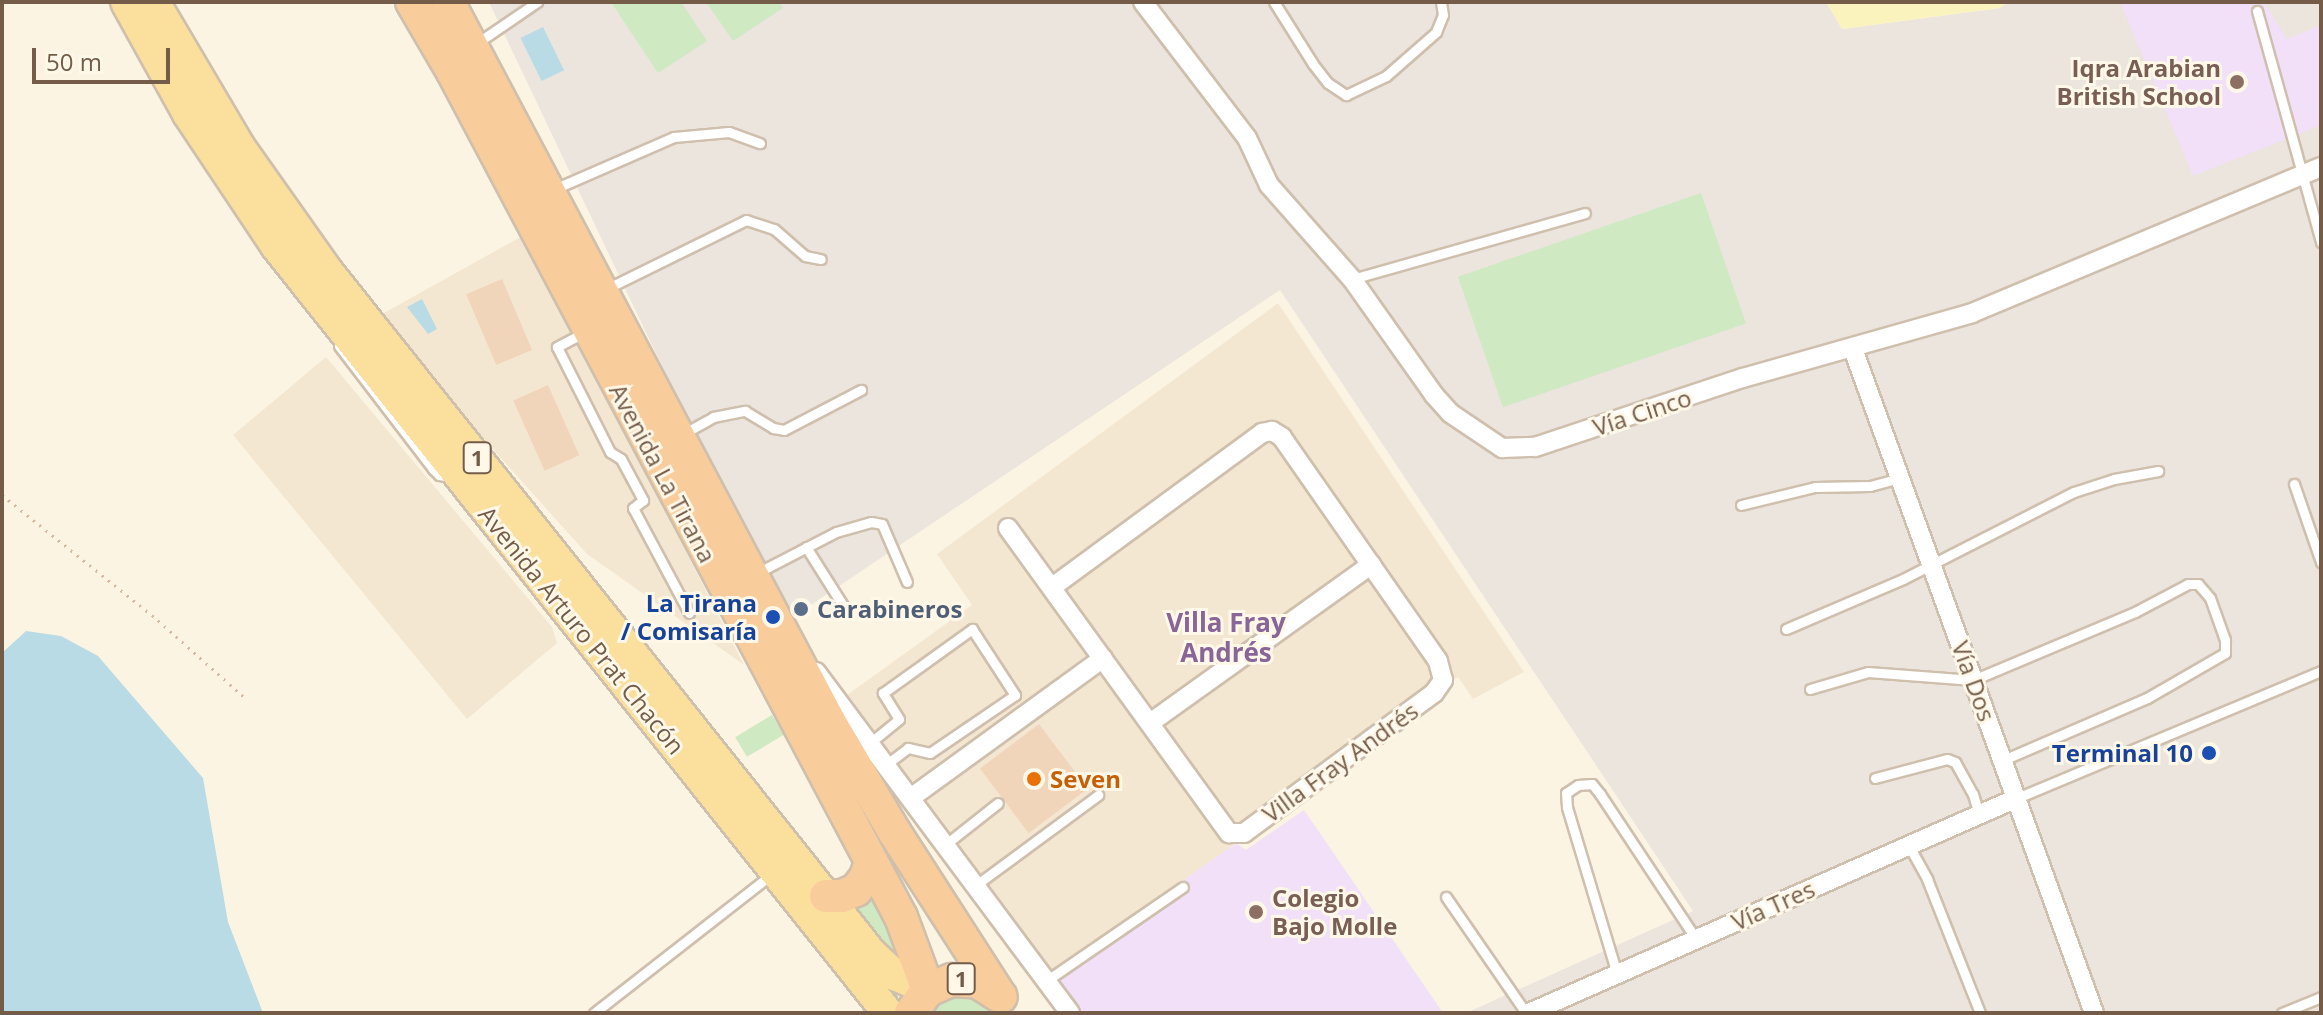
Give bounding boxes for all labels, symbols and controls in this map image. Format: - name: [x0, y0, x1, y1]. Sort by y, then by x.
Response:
- scale bar: [36, 32, 174, 82]
- text: 50 m: [46, 45, 102, 78]
- place label: Iqra Arabian British School: [2057, 54, 2221, 110]
- marker: Iqra Arabian British School: [2228, 73, 2246, 91]
- street label: Avenida La Tirana: [604, 379, 722, 567]
- street label: Vía Cinco: [1589, 383, 1695, 441]
- road number: 1: [461, 440, 493, 476]
- street label: Avenida Arturo Prat Chacón: [473, 500, 691, 760]
- place label: La Tirana / Comisaría: [621, 589, 757, 645]
- place label: Carabineros: [817, 595, 962, 623]
- marker: Carabineros: [792, 600, 810, 618]
- district label: Villa Fray Andrés: [1166, 607, 1286, 668]
- marker: La Tirana / Comisaría: [764, 608, 782, 626]
- street label: Vía Dos: [1946, 637, 2002, 725]
- street label: Villa Fray Andrés: [1257, 696, 1423, 828]
- place label: Terminal 10: [2052, 739, 2193, 767]
- marker: Terminal 10: [2200, 744, 2218, 762]
- place label: Seven: [1050, 765, 1121, 793]
- marker: Seven: [1025, 770, 1043, 788]
- street label: Vía Tres: [1727, 874, 1819, 936]
- place label: Colegio Bajo Molle: [1272, 884, 1397, 940]
- marker: Colegio Bajo Molle: [1247, 903, 1265, 921]
- road number: 1: [945, 961, 977, 997]

